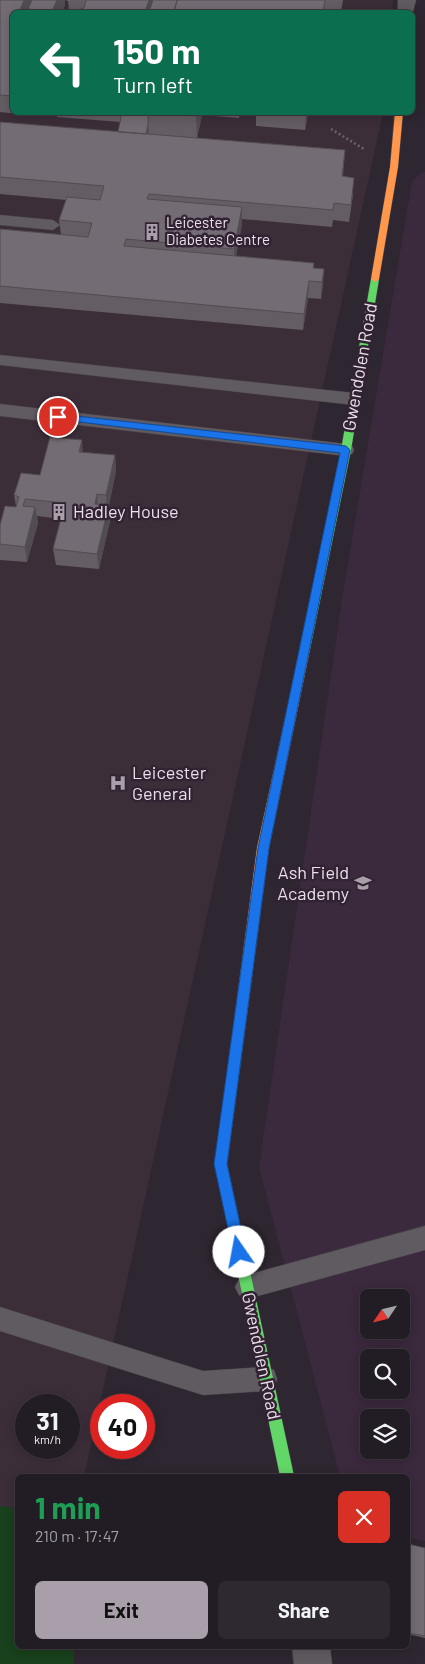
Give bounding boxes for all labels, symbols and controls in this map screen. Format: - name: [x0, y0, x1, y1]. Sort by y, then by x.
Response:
- text: 150 m: [113, 29, 200, 71]
- icon: left: [30, 30, 95, 95]
- text: Turn left: [113, 71, 193, 97]
- place label: Leicester Diabetes Centre: [166, 213, 270, 248]
- building icon: Leicester Diabetes Centre: [142, 222, 162, 242]
- street label: Gwendolen Road: [337, 301, 381, 432]
- pin: [37, 396, 79, 438]
- icon: arrive: [44, 403, 72, 431]
- place label: Hadley House: [73, 500, 179, 522]
- building icon: Hadley House: [49, 502, 69, 522]
- place label: Leicester General: [132, 761, 207, 804]
- hospital icon: Leicester General: [108, 773, 128, 793]
- place label: Ash Field Academy: [277, 861, 349, 904]
- school or university icon: Ash Field Academy: [353, 873, 373, 893]
- position arrow: [212, 1225, 264, 1277]
- north arrow: [360, 1289, 410, 1339]
- map controls: [360, 1289, 410, 1459]
- street label: Gwendolen Road: [238, 1290, 286, 1421]
- button: search: [360, 1349, 410, 1399]
- speed limit sign: 40: [90, 1394, 155, 1459]
- text: 31: [36, 1405, 59, 1435]
- button: layers: [360, 1409, 410, 1459]
- text: km/h: [34, 1432, 61, 1446]
- text: 1 min: [35, 1489, 101, 1525]
- button: close: [338, 1491, 390, 1543]
- text: 210 m · 17:47: [35, 1526, 119, 1545]
- button: Exit: [35, 1581, 208, 1639]
- button: Share: [218, 1581, 390, 1639]

